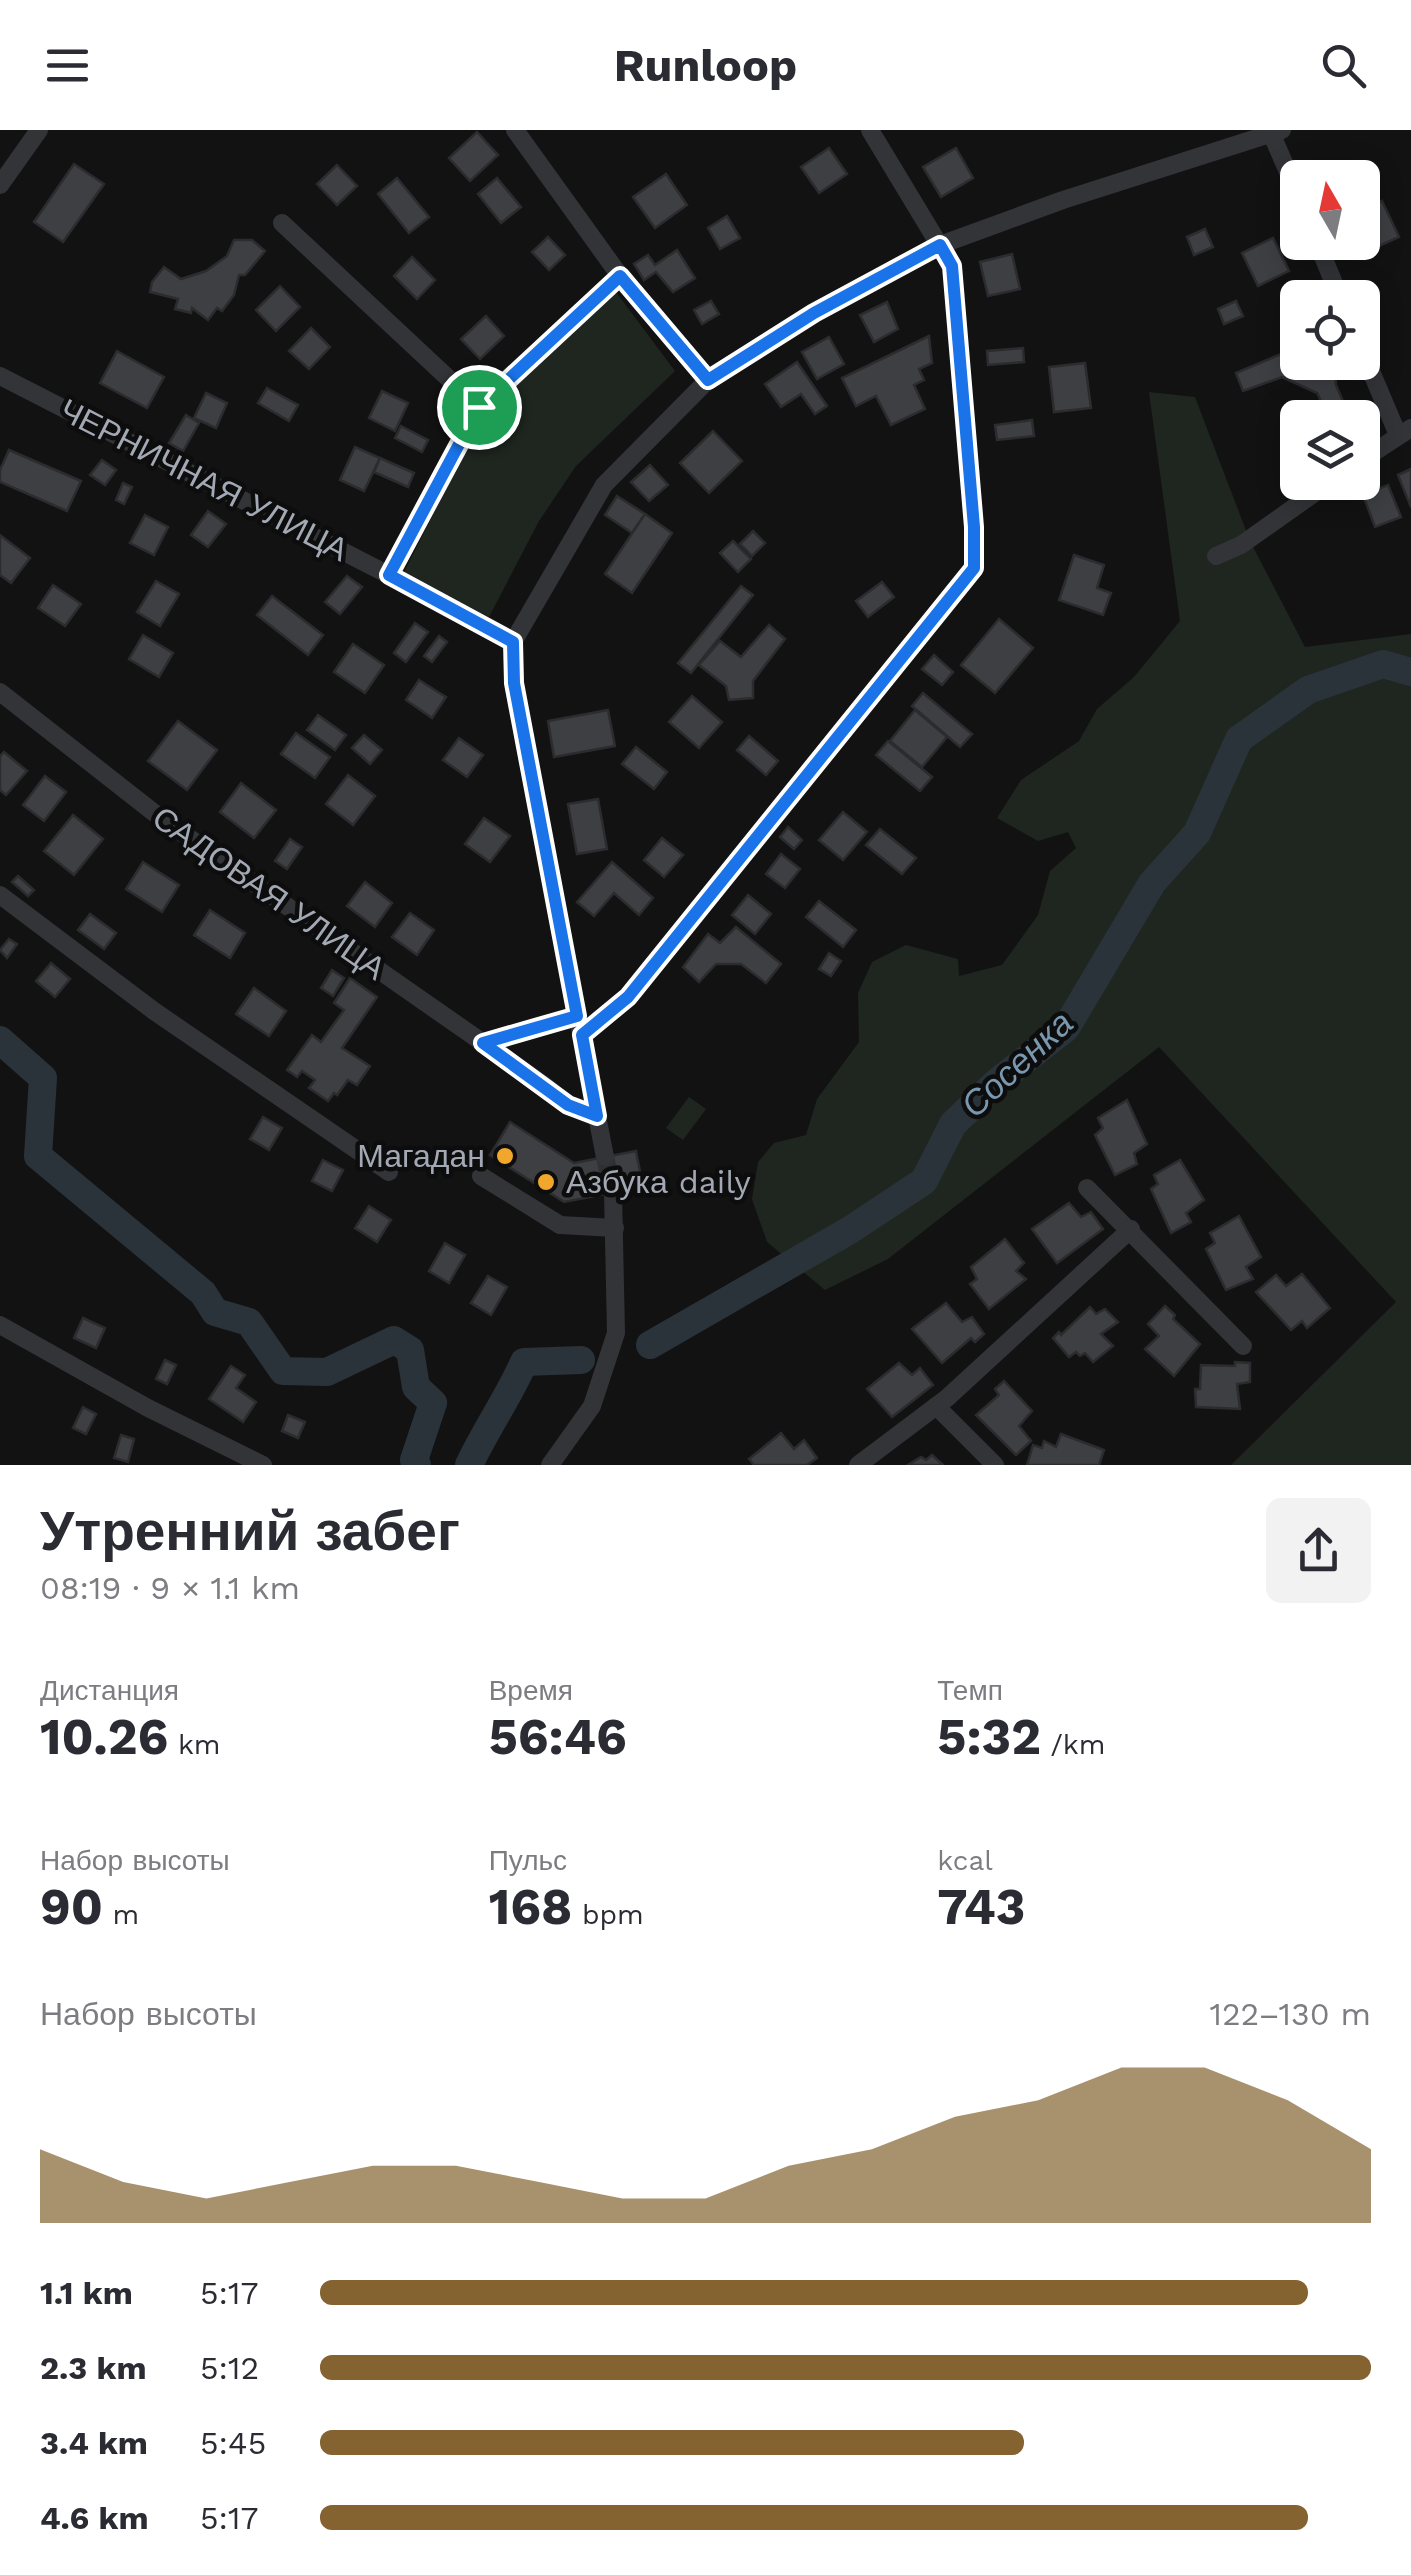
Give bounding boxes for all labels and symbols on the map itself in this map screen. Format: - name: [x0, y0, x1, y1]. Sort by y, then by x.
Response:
- north arrow: [1280, 160, 1380, 260]
- pin: [437, 365, 522, 450]
- street label: ЧЕРНИЧНАЯ УЛИЦА: [54, 391, 355, 569]
- street label: САДОВАЯ УЛИЦА: [145, 798, 393, 988]
- water label: Сосенка: [953, 1002, 1081, 1126]
- place label: Магадан: [357, 1137, 485, 1175]
- marker: Магадан: [494, 1145, 516, 1167]
- place label: Азбука daily: [566, 1163, 751, 1201]
- marker: Азбука daily: [535, 1171, 557, 1193]

